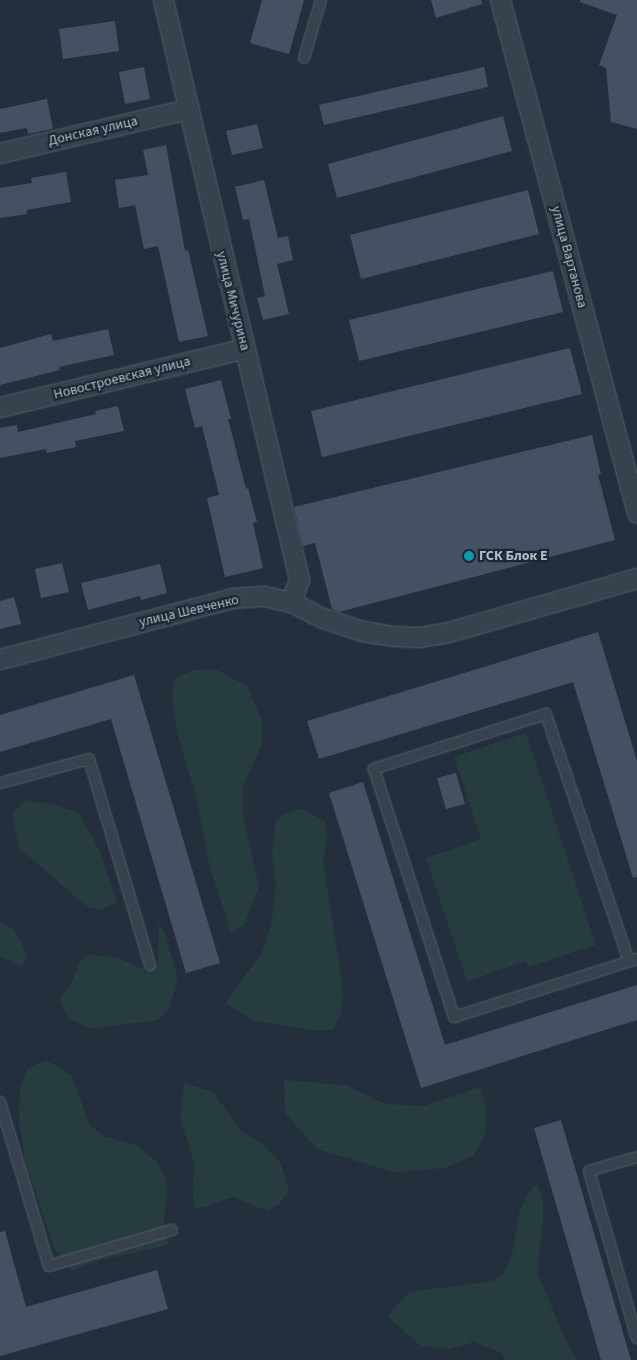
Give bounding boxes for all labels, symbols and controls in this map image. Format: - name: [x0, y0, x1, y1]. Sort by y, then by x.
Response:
- street label: Донская улица: [47, 113, 139, 149]
- street label: улица Вартанова: [547, 204, 591, 310]
- street label: улица Мичурина: [213, 250, 253, 352]
- street label: Новостроевская улица: [52, 353, 192, 403]
- place label: ГСК Блок Е: [479, 548, 548, 564]
- marker: ГСК Блок Е: [463, 550, 475, 562]
- street label: улица Шевченко: [137, 591, 241, 631]

